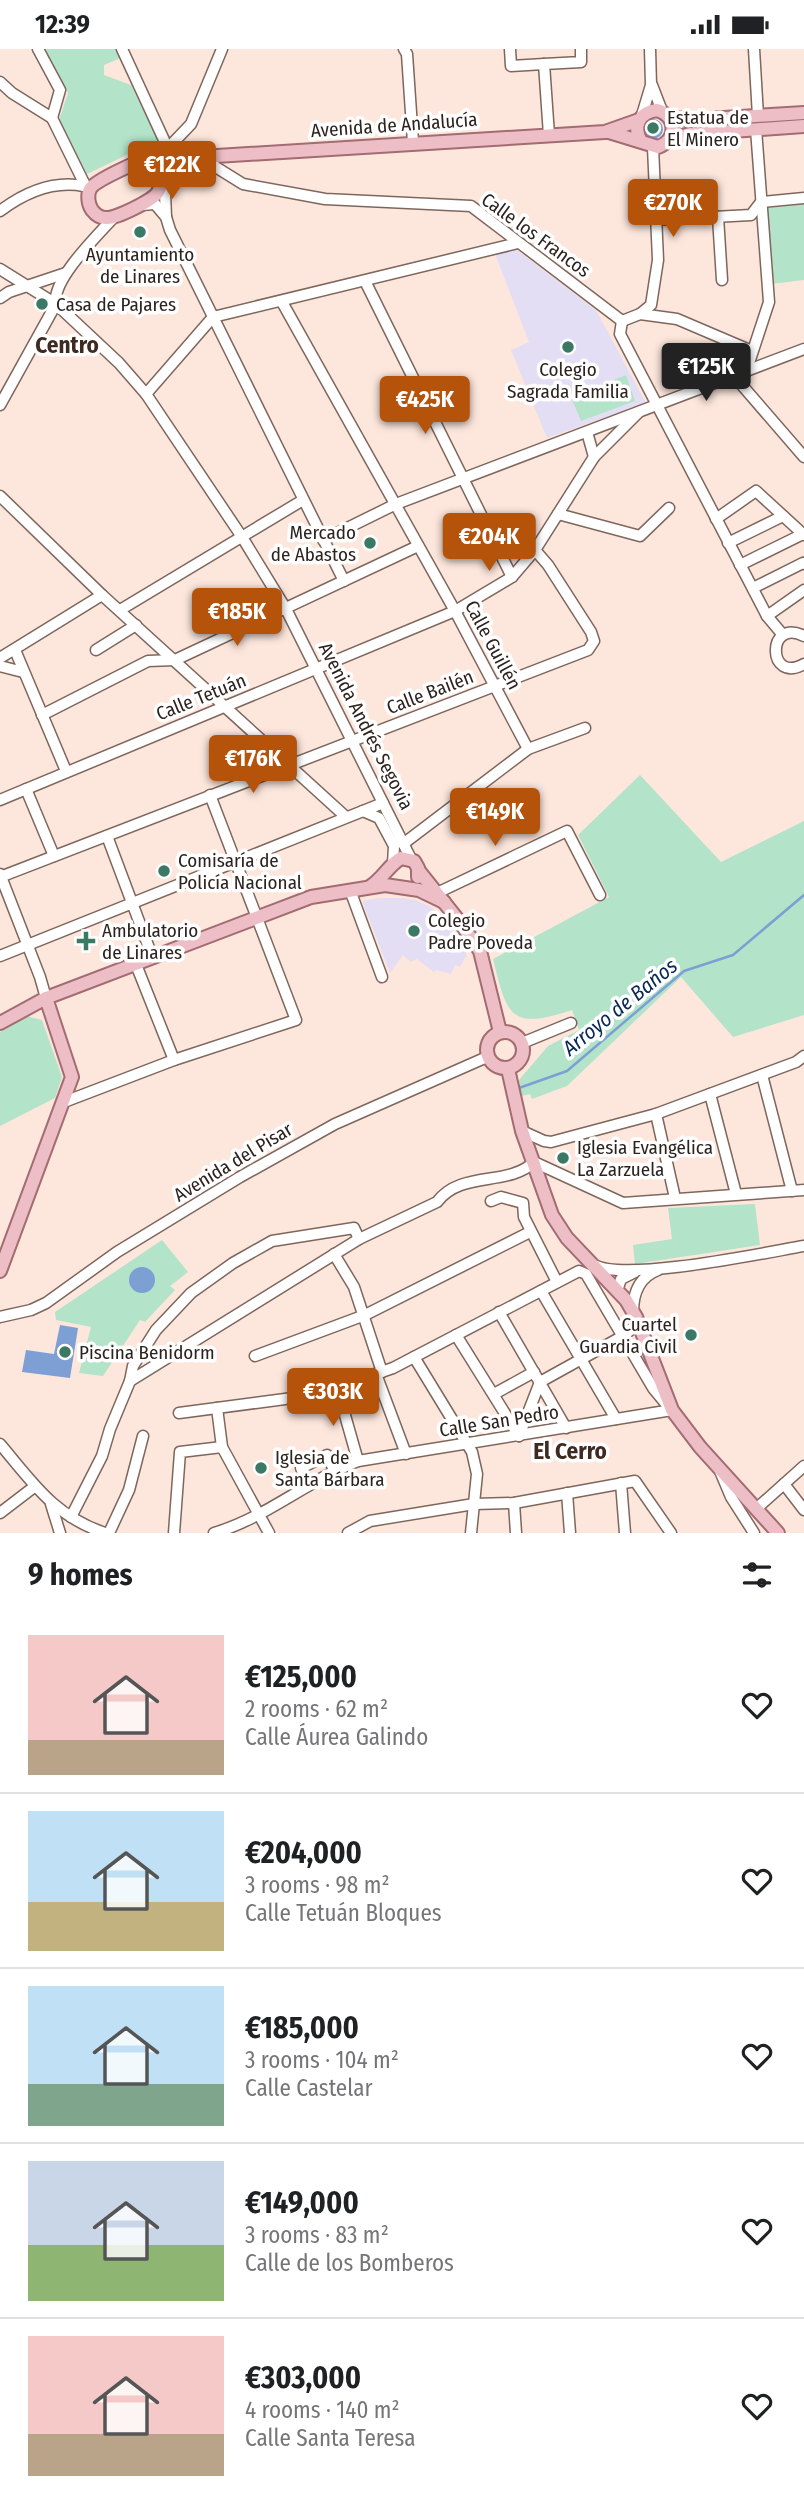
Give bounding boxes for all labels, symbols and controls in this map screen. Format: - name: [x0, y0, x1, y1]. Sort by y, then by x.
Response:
- text: 12:39: [35, 9, 90, 40]
- place label: Estatua de El Minero: [667, 106, 749, 151]
- street label: Avenida de Andalucía: [310, 108, 478, 142]
- marker: Estatua de El Minero: [645, 120, 661, 136]
- pin: €122K: [123, 141, 221, 201]
- text: €122K: [144, 150, 200, 178]
- pin: €270K: [624, 179, 722, 239]
- street label: Calle los Francos: [477, 188, 595, 282]
- text: €270K: [644, 188, 702, 216]
- marker: Ayuntamiento de Linares: [132, 224, 148, 240]
- place label: Ayuntamiento de Linares: [86, 243, 194, 288]
- place label: Casa de Pajares: [56, 293, 176, 316]
- marker: Casa de Pajares: [34, 296, 50, 312]
- district label: Centro: [35, 331, 99, 359]
- marker: Colegio Sagrada Familia: [560, 339, 576, 355]
- pin: €125K: [657, 343, 755, 403]
- text: €125K: [678, 352, 734, 380]
- place label: Colegio Sagrada Familia: [507, 358, 629, 403]
- pin: €425K: [376, 377, 474, 436]
- text: €425K: [396, 385, 454, 413]
- pin: €204K: [440, 513, 538, 573]
- place label: Mercado de Abastos: [271, 521, 356, 566]
- text: €204K: [459, 522, 519, 550]
- marker: Mercado de Abastos: [362, 535, 378, 551]
- pin: €185K: [188, 589, 286, 648]
- text: €185K: [208, 597, 266, 625]
- street label: Calle Guillén: [460, 597, 526, 693]
- street label: Avenida Andrés Segovia: [314, 639, 418, 813]
- street label: Calle Bailén: [383, 665, 477, 719]
- street label: Calle Tetuán: [153, 669, 249, 725]
- pin: €176K: [204, 735, 302, 795]
- text: €176K: [225, 744, 281, 772]
- pin: €149K: [446, 789, 544, 848]
- text: €149K: [466, 797, 524, 825]
- place label: Comisaría de Policía Nacional: [178, 849, 302, 894]
- marker: Comisaría de Policía Nacional: [156, 863, 172, 879]
- place label: Colegio Padre Poveda: [428, 909, 533, 954]
- place label: Ambulatorio de Linares: [102, 919, 198, 964]
- marker: Colegio Padre Poveda: [406, 923, 422, 939]
- marker: Ambulatorio de Linares: [76, 931, 96, 951]
- water label: Arroyo de Baños: [557, 953, 683, 1062]
- street label: Avenida del Pisar: [170, 1117, 297, 1206]
- place label: Iglesia Evangélica La Zarzuela: [577, 1136, 713, 1181]
- marker: Iglesia Evangélica La Zarzuela: [555, 1150, 571, 1166]
- place label: Cuartel Guardia Civil: [579, 1313, 677, 1358]
- marker: Cuartel Guardia Civil: [683, 1327, 699, 1343]
- place label: Piscina Benidorm: [79, 1341, 215, 1364]
- marker: Piscina Benidorm: [57, 1344, 73, 1360]
- pin: €303K: [284, 1369, 382, 1428]
- text: €303K: [303, 1377, 363, 1405]
- street label: Calle San Pedro: [438, 1400, 560, 1442]
- district label: El Cerro: [533, 1437, 607, 1465]
- place label: Iglesia de Santa Bárbara: [275, 1446, 385, 1491]
- marker: Iglesia de Santa Bárbara: [253, 1460, 269, 1476]
- icon: filters: [738, 1556, 776, 1594]
- text: 9 homes: [28, 1557, 133, 1593]
- text: €125,000: [245, 1659, 357, 1695]
- icon: home: [84, 1663, 168, 1747]
- icon: heart: [738, 1686, 776, 1724]
- text: 2 rooms · 62 m²: [245, 1695, 388, 1723]
- text: Calle Áurea Galindo: [245, 1723, 428, 1751]
- text: €204,000: [245, 1835, 362, 1871]
- icon: home: [84, 1839, 168, 1923]
- icon: heart: [738, 1862, 776, 1900]
- text: 3 rooms · 98 m²: [245, 1871, 390, 1899]
- text: Calle Tetuán Bloques: [245, 1899, 442, 1927]
- text: €185,000: [245, 2010, 359, 2046]
- icon: home: [84, 2014, 168, 2098]
- icon: heart: [738, 2037, 776, 2075]
- text: 3 rooms · 104 m²: [245, 2046, 399, 2074]
- text: Calle Castelar: [245, 2074, 372, 2102]
- text: €149,000: [245, 2185, 359, 2221]
- icon: home: [84, 2189, 168, 2273]
- icon: heart: [738, 2212, 776, 2250]
- text: 3 rooms · 83 m²: [245, 2221, 389, 2249]
- text: Calle de los Bomberos: [245, 2249, 454, 2277]
- text: €303,000: [245, 2360, 361, 2396]
- icon: home: [84, 2364, 168, 2448]
- icon: heart: [738, 2387, 776, 2425]
- text: 4 rooms · 140 m²: [245, 2396, 400, 2424]
- text: Calle Santa Teresa: [245, 2424, 416, 2452]

